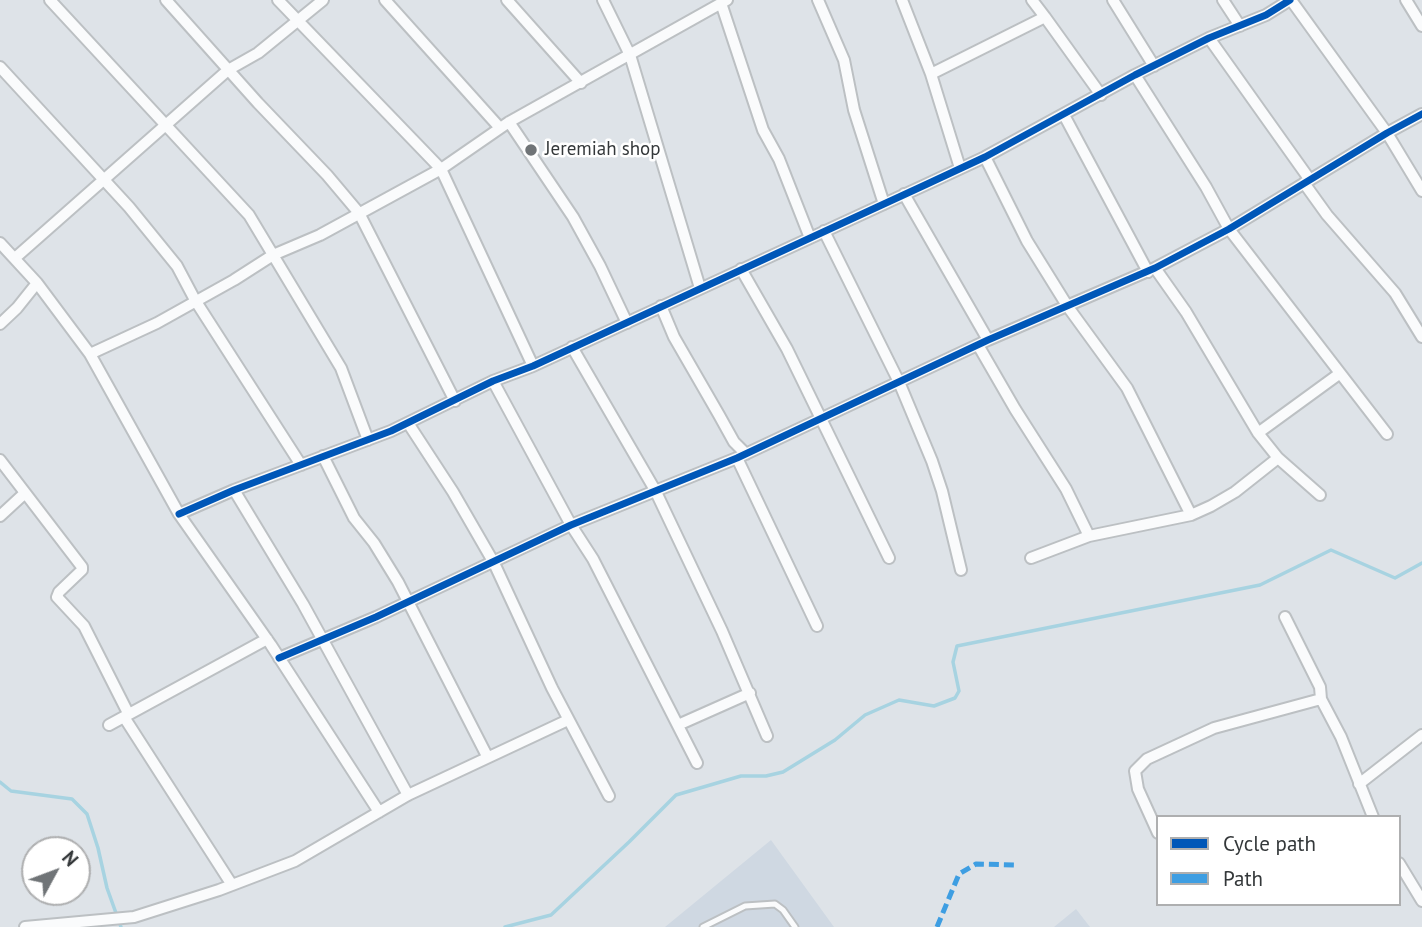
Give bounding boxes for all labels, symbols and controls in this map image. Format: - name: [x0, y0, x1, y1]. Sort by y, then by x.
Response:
- place label: Jeremiah shop: [545, 139, 661, 161]
- marker: Jeremiah shop: [523, 142, 539, 158]
- legend: [1156, 815, 1401, 906]
- text: Cycle path: [1223, 830, 1316, 857]
- north arrow: [21, 836, 91, 906]
- text: N: [57, 846, 83, 871]
- text: Path: [1223, 865, 1263, 892]

